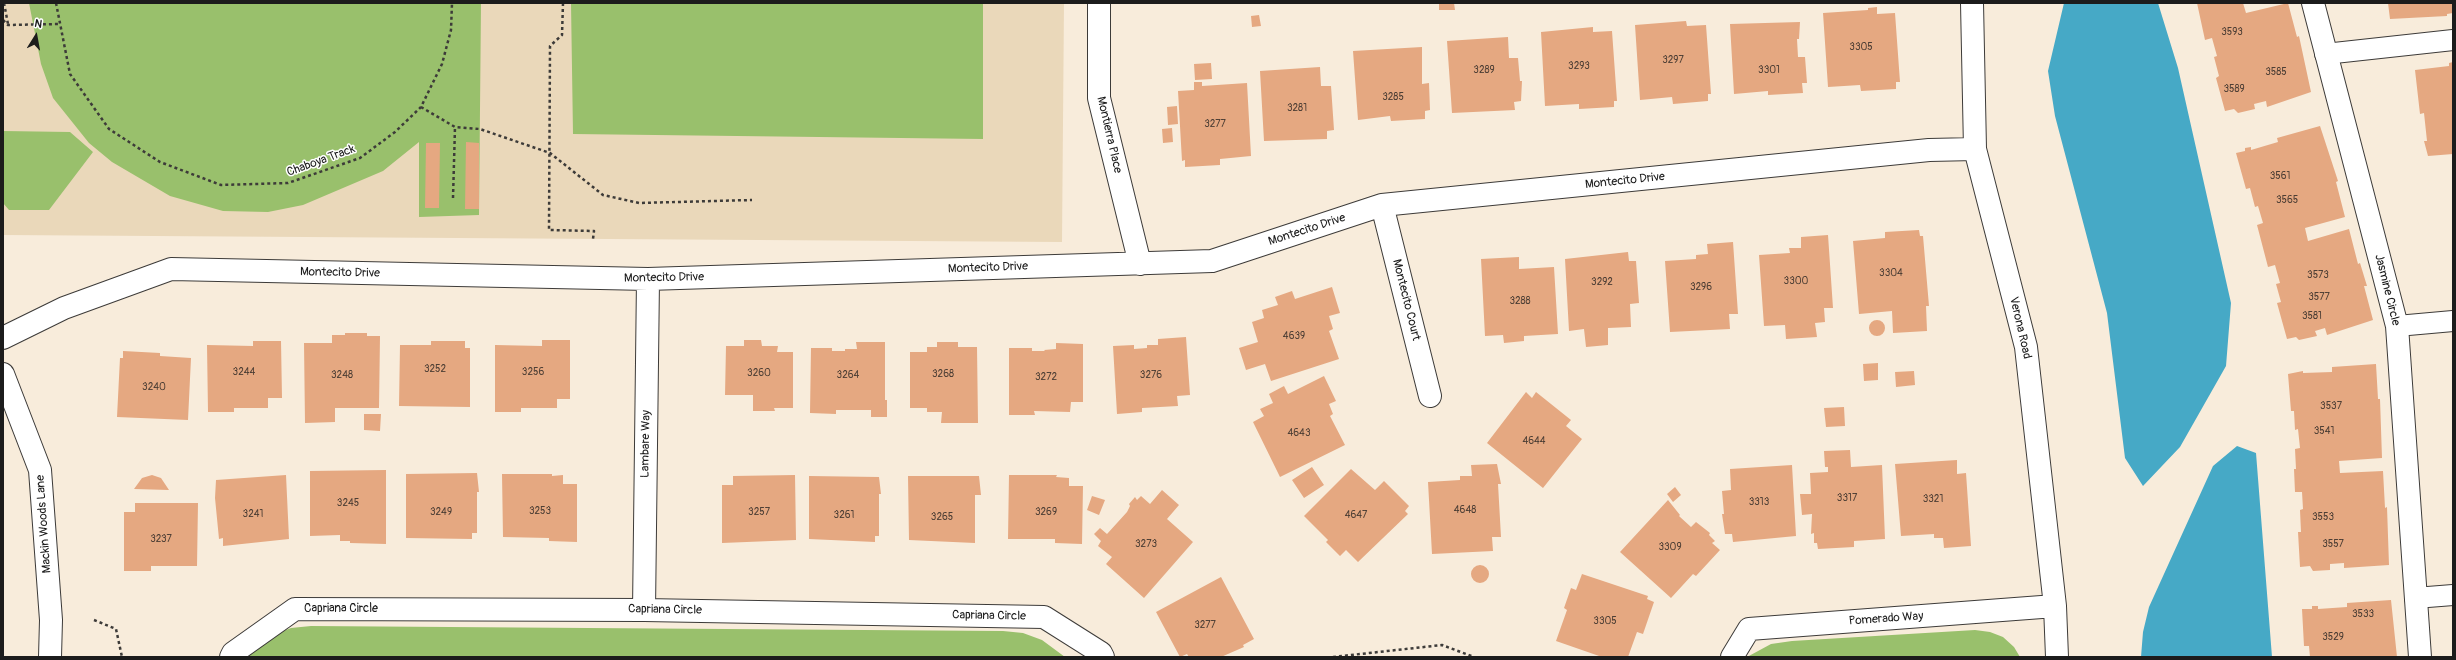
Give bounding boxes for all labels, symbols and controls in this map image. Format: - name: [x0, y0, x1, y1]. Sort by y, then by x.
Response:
- north arrow: [16, 16, 56, 56]
- text: N: [33, 17, 43, 31]
- house number: 3593: [2221, 26, 2243, 38]
- house number: 3305: [1849, 41, 1873, 53]
- house number: 3297: [1662, 54, 1684, 66]
- house number: 3293: [1568, 60, 1590, 72]
- house number: 3289: [1473, 64, 1495, 76]
- house number: 3301: [1758, 64, 1780, 76]
- house number: 3585: [2265, 66, 2287, 78]
- house number: 3589: [2223, 83, 2245, 95]
- house number: 3285: [1382, 91, 1404, 103]
- street label: Montierra Place: [1093, 95, 1125, 175]
- house number: 3281: [1287, 102, 1307, 114]
- house number: 3277: [1204, 118, 1226, 130]
- street label: Chaboya Track: [285, 142, 357, 180]
- street label: Montecito Drive: [1584, 170, 1666, 192]
- house number: 3561: [2270, 170, 2290, 182]
- house number: 3565: [2276, 194, 2298, 206]
- street label: Montecito Drive: [1267, 211, 1347, 249]
- street label: Jasmine Circle: [2371, 253, 2403, 327]
- street label: Montecito Court: [1389, 258, 1423, 342]
- street label: Montecito Drive: [948, 259, 1028, 277]
- street label: Montecito Drive: [300, 265, 380, 281]
- house number: 3304: [1879, 267, 1903, 279]
- house number: 3573: [2307, 269, 2329, 281]
- street label: Montecito Drive: [624, 270, 704, 286]
- house number: 3300: [1784, 275, 1808, 287]
- house number: 3292: [1591, 276, 1613, 288]
- house number: 3296: [1690, 281, 1712, 293]
- house number: 3577: [2308, 291, 2330, 303]
- house number: 3288: [1509, 295, 1531, 307]
- street label: Verona Road: [2006, 296, 2034, 360]
- house number: 3581: [2302, 310, 2322, 322]
- house number: 4639: [1283, 330, 1305, 342]
- house number: 3252: [424, 363, 446, 375]
- house number: 3244: [233, 366, 255, 378]
- house number: 3256: [522, 366, 544, 378]
- house number: 3260: [747, 367, 771, 379]
- house number: 3268: [932, 368, 954, 380]
- house number: 3248: [331, 369, 353, 381]
- house number: 3264: [837, 369, 859, 381]
- house number: 3276: [1140, 369, 1162, 381]
- house number: 3272: [1035, 371, 1057, 383]
- house number: 3240: [142, 381, 166, 393]
- house number: 3537: [2320, 400, 2342, 412]
- street label: Lambare Way: [638, 410, 654, 478]
- house number: 3541: [2314, 425, 2334, 437]
- house number: 4643: [1288, 427, 1310, 439]
- house number: 4644: [1522, 435, 1546, 447]
- street label: Mackin Woods Lane: [33, 474, 55, 574]
- house number: 3317: [1837, 492, 1857, 504]
- house number: 3321: [1923, 493, 1943, 505]
- house number: 3313: [1749, 496, 1769, 508]
- house number: 3245: [337, 497, 359, 509]
- house number: 4648: [1454, 504, 1476, 516]
- house number: 3253: [529, 505, 551, 517]
- house number: 3249: [430, 506, 452, 518]
- house number: 3257: [748, 506, 770, 518]
- house number: 3269: [1035, 506, 1057, 518]
- house number: 3241: [243, 508, 263, 520]
- house number: 3261: [834, 509, 854, 521]
- house number: 4647: [1345, 509, 1367, 521]
- house number: 3265: [931, 511, 953, 523]
- house number: 3553: [2312, 511, 2334, 523]
- house number: 3237: [150, 533, 172, 545]
- house number: 3273: [1135, 538, 1157, 550]
- house number: 3557: [2322, 538, 2344, 550]
- house number: 3309: [1658, 541, 1682, 553]
- street label: Capriana Circle: [304, 602, 378, 616]
- street label: Capriana Circle: [628, 602, 702, 618]
- street label: Capriana Circle: [952, 608, 1026, 624]
- house number: 3533: [2352, 608, 2374, 620]
- street label: Pomerado Way: [1848, 609, 1924, 629]
- house number: 3305: [1593, 615, 1617, 627]
- house number: 3277: [1194, 619, 1216, 631]
- house number: 3529: [2322, 631, 2344, 643]

